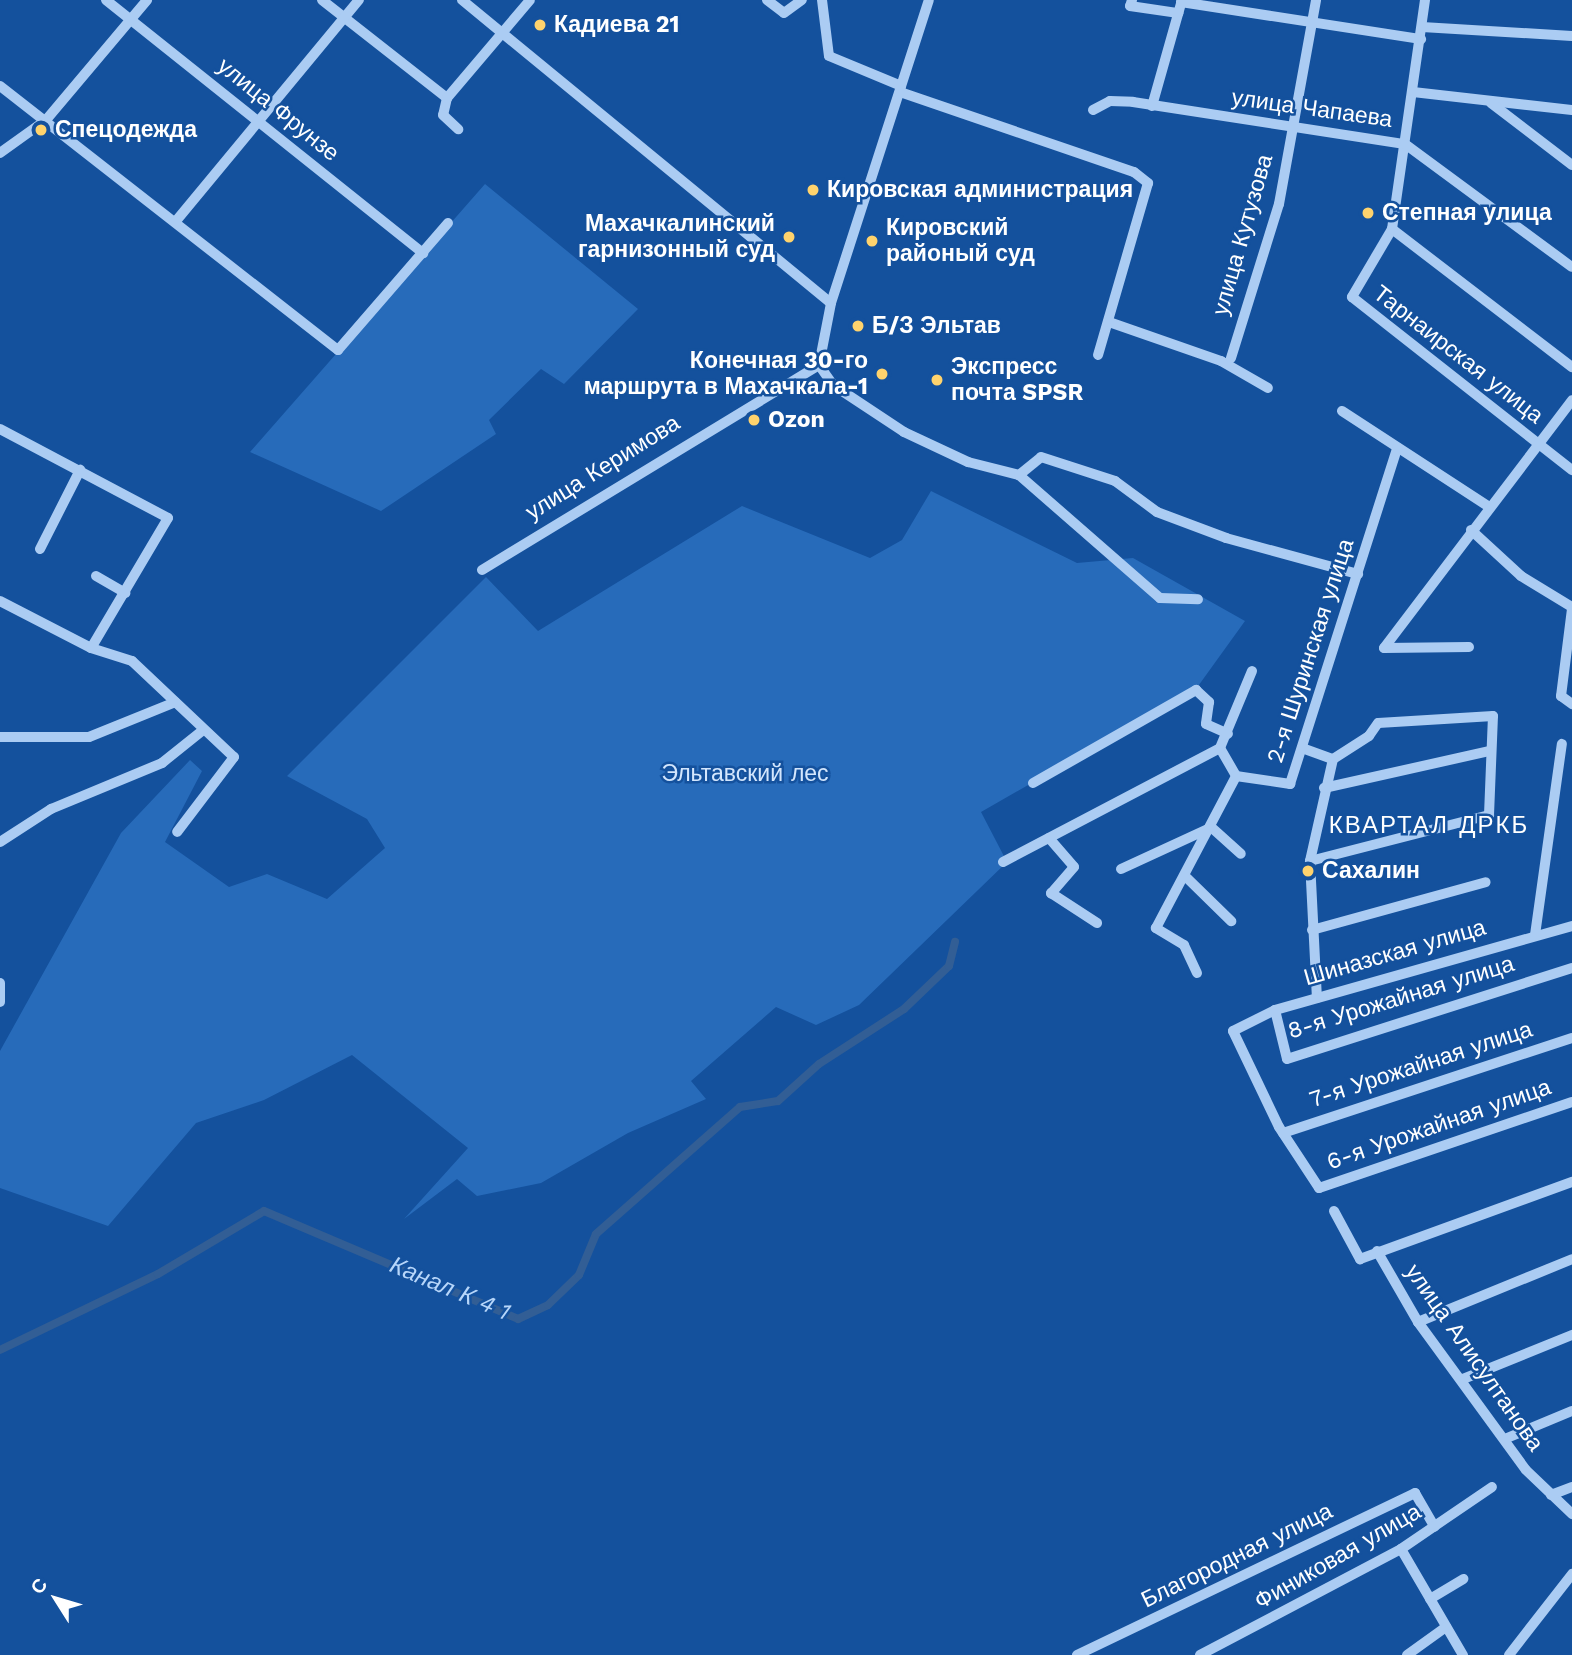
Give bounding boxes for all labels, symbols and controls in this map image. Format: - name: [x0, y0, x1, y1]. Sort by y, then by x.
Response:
- place label: Кадиева 21: [554, 11, 679, 39]
- marker: Кадиева 21: [532, 17, 548, 33]
- street label: улица Фрунзе: [212, 53, 344, 167]
- street label: улица Чапаева: [1230, 84, 1394, 134]
- place label: Спецодежда: [55, 116, 197, 144]
- marker: Спецодежда: [33, 122, 49, 138]
- street label: улица Кутузова: [1207, 151, 1279, 319]
- place label: Кировская администрация: [827, 176, 1133, 204]
- marker: Кировская администрация: [805, 182, 821, 198]
- place label: Степная улица: [1382, 199, 1552, 227]
- marker: Степная улица: [1360, 205, 1376, 221]
- place label: Махачкалинский гарнизонный суд: [578, 210, 775, 264]
- place label: Кировский районый суд: [886, 214, 1035, 268]
- marker: Махачкалинский гарнизонный суд: [781, 229, 797, 245]
- marker: Кировский районый суд: [864, 233, 880, 249]
- street label: Тарнаирская улица: [1368, 280, 1548, 430]
- place label: Б/З Эльтав: [872, 312, 1001, 340]
- marker: Б/З Эльтав: [850, 318, 866, 334]
- place label: Конечная 30-го маршрута в Махачкала-1: [584, 347, 868, 401]
- place label: Экспресс почта SPSR: [951, 353, 1083, 407]
- marker: Конечная 30-го маршрута в Махачкала-1: [874, 366, 890, 382]
- marker: Экспресс почта SPSR: [929, 372, 945, 388]
- place label: Ozon: [768, 406, 825, 434]
- street label: улица Керимова: [521, 410, 685, 526]
- marker: Ozon: [746, 412, 762, 428]
- street label: 2-я Шуринская улица: [1262, 535, 1360, 767]
- park label: Эльтавский лес: [661, 760, 829, 788]
- district label: КВАРТАЛ ДРКБ: [1330, 812, 1528, 840]
- place label: Сахалин: [1322, 857, 1420, 885]
- marker: Сахалин: [1300, 863, 1316, 879]
- street label: Шиназская улица: [1301, 914, 1489, 992]
- street label: 8-я Урожайная улица: [1285, 950, 1517, 1046]
- street label: 7-я Урожайная улица: [1306, 1016, 1536, 1114]
- street label: 6-я Урожайная улица: [1323, 1074, 1555, 1176]
- water label: Канал К 4 1: [385, 1251, 515, 1327]
- street label: улица Алисултанова: [1399, 1259, 1549, 1457]
- street label: Благородная улица: [1137, 1498, 1337, 1614]
- street label: Финиковая улица: [1250, 1498, 1426, 1616]
- north arrow: [21, 1564, 91, 1634]
- text: С: [26, 1574, 52, 1598]

